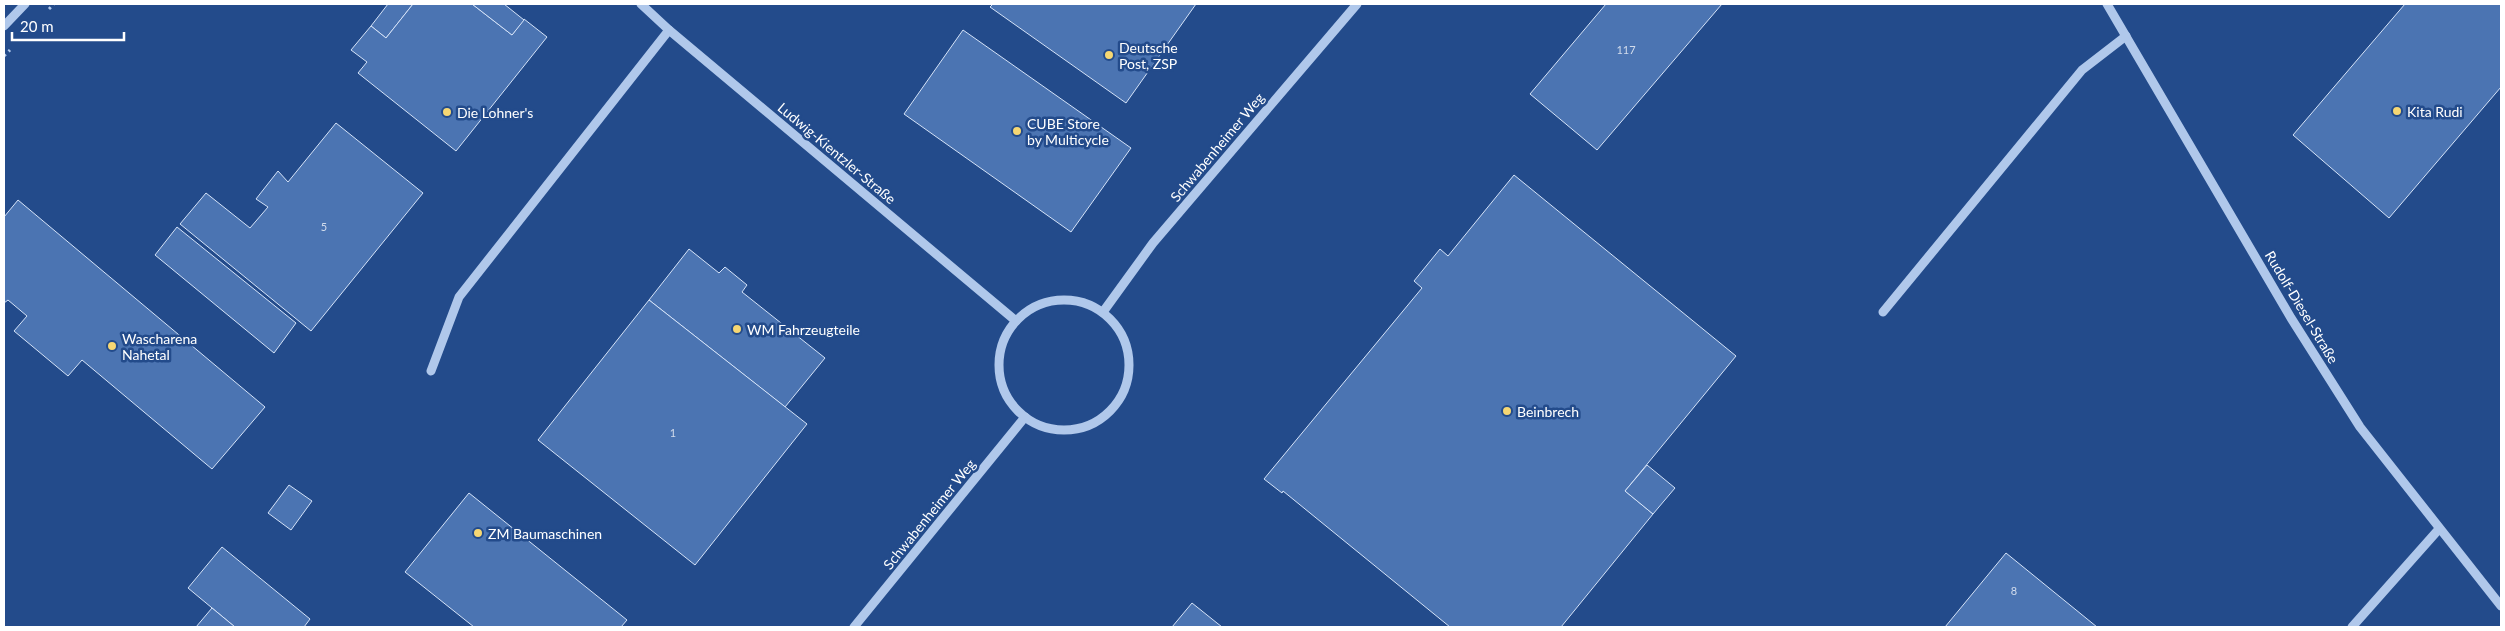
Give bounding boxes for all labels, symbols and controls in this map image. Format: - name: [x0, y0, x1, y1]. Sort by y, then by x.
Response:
- scale bar: [12, 10, 125, 42]
- text: 20 m: [20, 17, 54, 35]
- place label: Deutsche Post, ZSP: [1119, 39, 1178, 72]
- house number: 117: [1616, 43, 1636, 56]
- marker: Deutsche Post, ZSP: [1103, 49, 1115, 61]
- street label: Schwabenheimer Weg: [1166, 89, 1268, 205]
- street label: Ludwig-Kientzler-Straße: [775, 99, 899, 207]
- place label: Kita Rudi: [2407, 103, 2463, 120]
- place label: Die Lohner's: [457, 104, 533, 121]
- marker: Kita Rudi: [2391, 105, 2403, 117]
- marker: Die Lohner's: [441, 106, 453, 118]
- place label: CUBE Store by Multicycle: [1027, 115, 1109, 148]
- marker: CUBE Store by Multicycle: [1011, 125, 1023, 137]
- house number: 5: [321, 220, 327, 233]
- street label: Rudolf-Diesel-Straße: [2262, 248, 2342, 366]
- place label: WM Fahrzeugteile: [747, 321, 860, 338]
- marker: WM Fahrzeugteile: [731, 323, 743, 335]
- place label: Wascharena Nahetal: [122, 330, 197, 363]
- marker: Wascharena Nahetal: [106, 340, 118, 352]
- place label: Beinbrech: [1517, 403, 1579, 420]
- marker: Beinbrech: [1501, 405, 1513, 417]
- house number: 1: [670, 426, 676, 439]
- street label: Schwabenheimer Weg: [879, 455, 979, 573]
- place label: ZM Baumaschinen: [488, 525, 602, 542]
- marker: ZM Baumaschinen: [472, 527, 484, 539]
- house number: 8: [2011, 584, 2017, 597]

